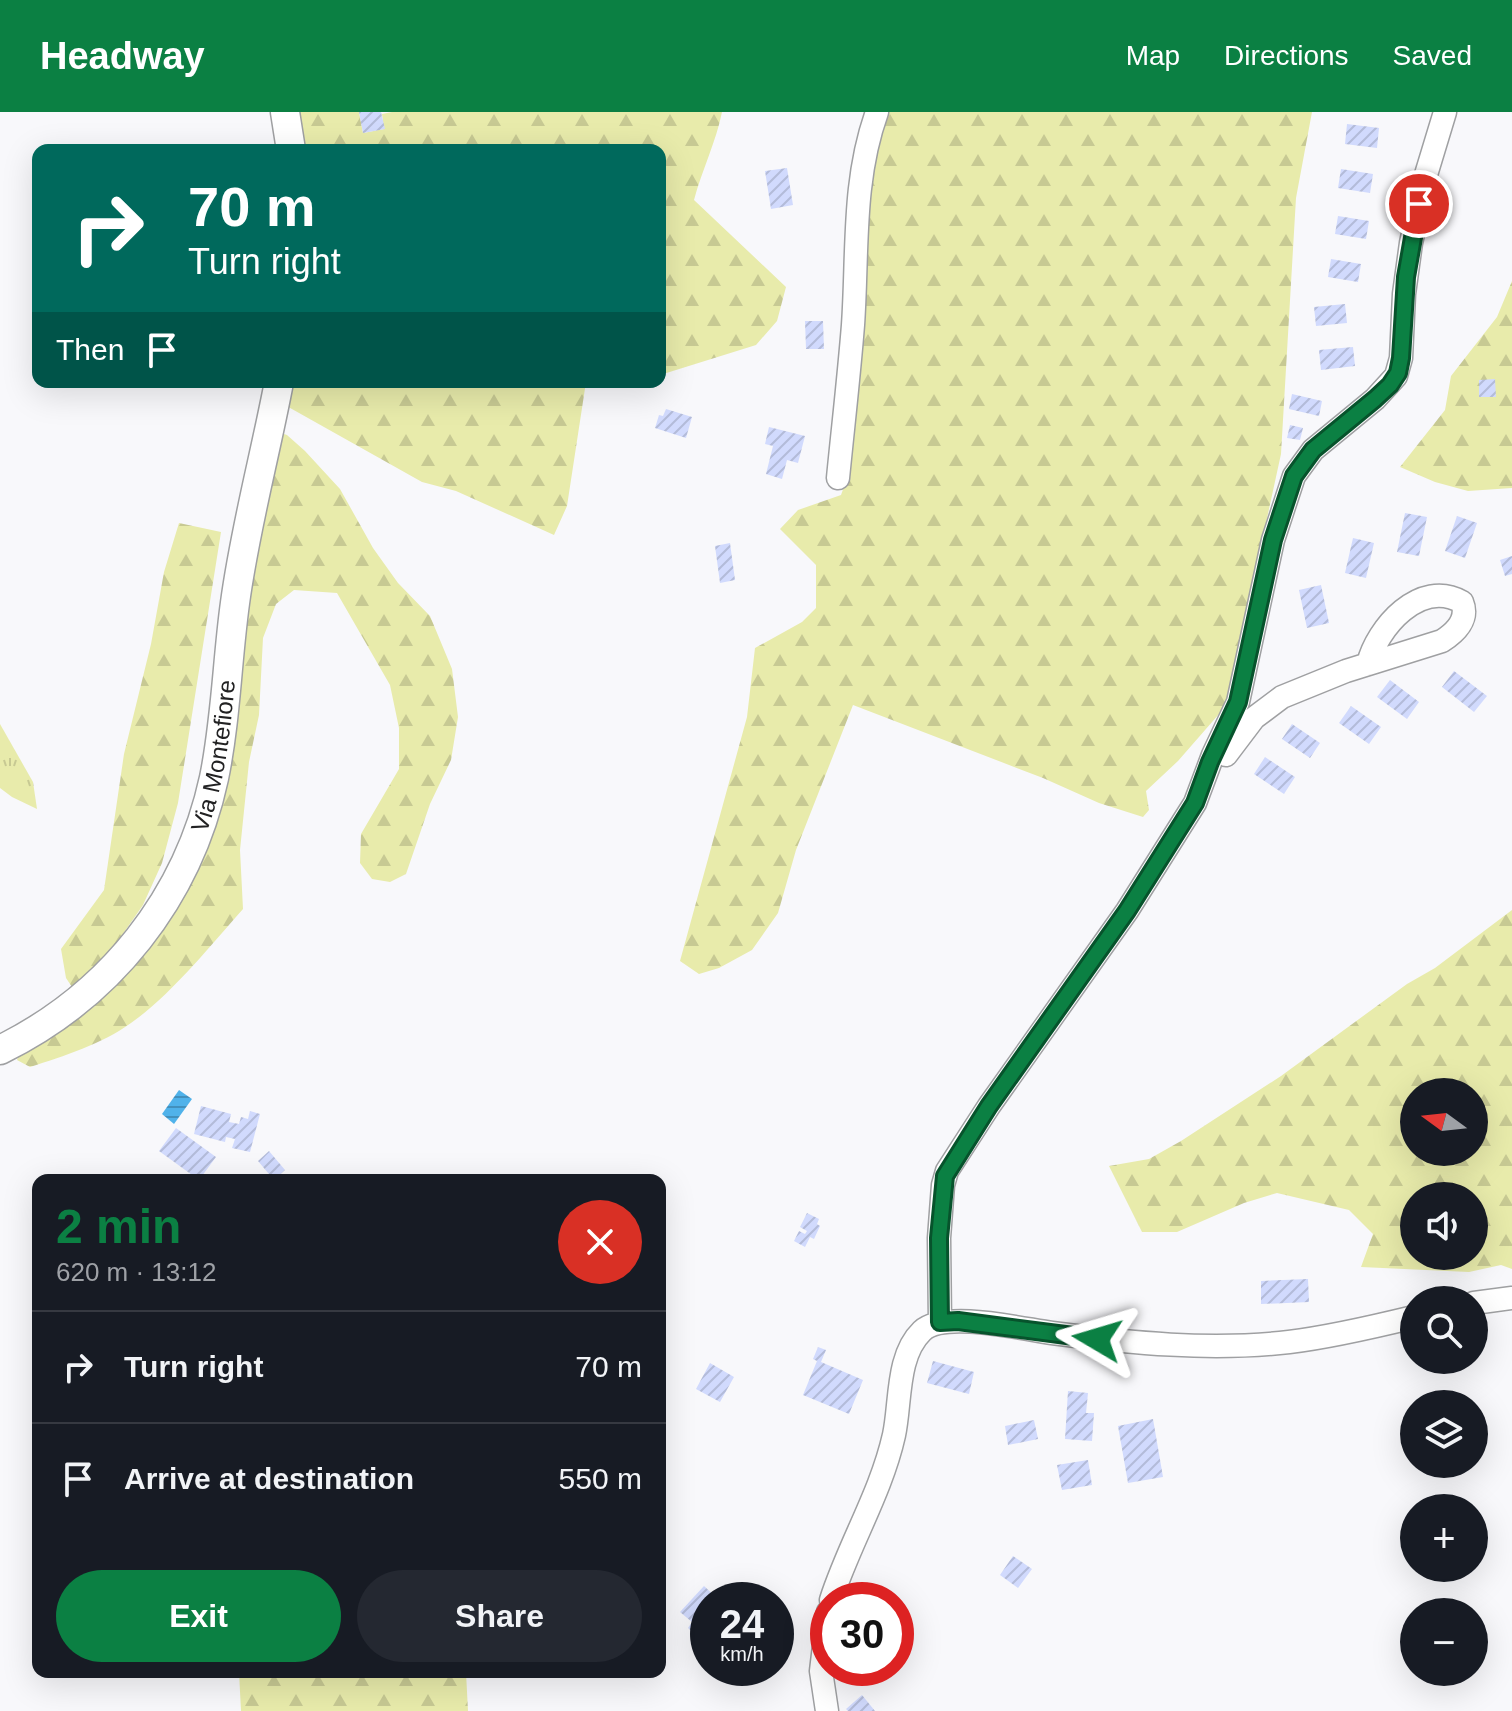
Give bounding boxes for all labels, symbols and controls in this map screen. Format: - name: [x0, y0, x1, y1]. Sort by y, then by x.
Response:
- text: Headway: [40, 35, 205, 77]
- text: Map: [1126, 40, 1180, 71]
- text: Directions: [1224, 40, 1349, 71]
- text: Saved: [1393, 40, 1472, 71]
- pin: [1385, 170, 1453, 238]
- text: 70 m: [188, 175, 316, 238]
- icon: right: [56, 176, 160, 280]
- icon: arrive: [1397, 182, 1441, 226]
- text: Turn right: [188, 241, 341, 282]
- icon: arrive: [140, 328, 184, 372]
- text: Then: [56, 333, 124, 366]
- street label: Via Montefiore: [185, 679, 240, 835]
- north arrow: [1400, 1078, 1488, 1166]
- map controls: [1400, 1078, 1488, 1686]
- button: sound: [1400, 1182, 1488, 1270]
- text: 2 min: [56, 1200, 181, 1253]
- button: close: [558, 1200, 642, 1284]
- text: 620 m · 13:12: [56, 1257, 216, 1287]
- button: search: [1400, 1286, 1488, 1374]
- position arrow: [1055, 1297, 1139, 1381]
- icon: right: [56, 1345, 100, 1389]
- text: Turn right: [124, 1350, 263, 1383]
- text: 70 m: [575, 1350, 642, 1383]
- button: layers: [1400, 1390, 1488, 1478]
- icon: arrive: [56, 1457, 100, 1501]
- text: Arrive at destination: [124, 1462, 414, 1495]
- text: 550 m: [559, 1462, 642, 1495]
- button: +: [1400, 1494, 1488, 1582]
- button: Exit: [56, 1570, 341, 1662]
- button: Share: [357, 1570, 642, 1662]
- speed limit sign: 30: [810, 1582, 914, 1686]
- button: −: [1400, 1598, 1488, 1686]
- text: 24: [720, 1602, 764, 1646]
- text: km/h: [720, 1643, 764, 1665]

